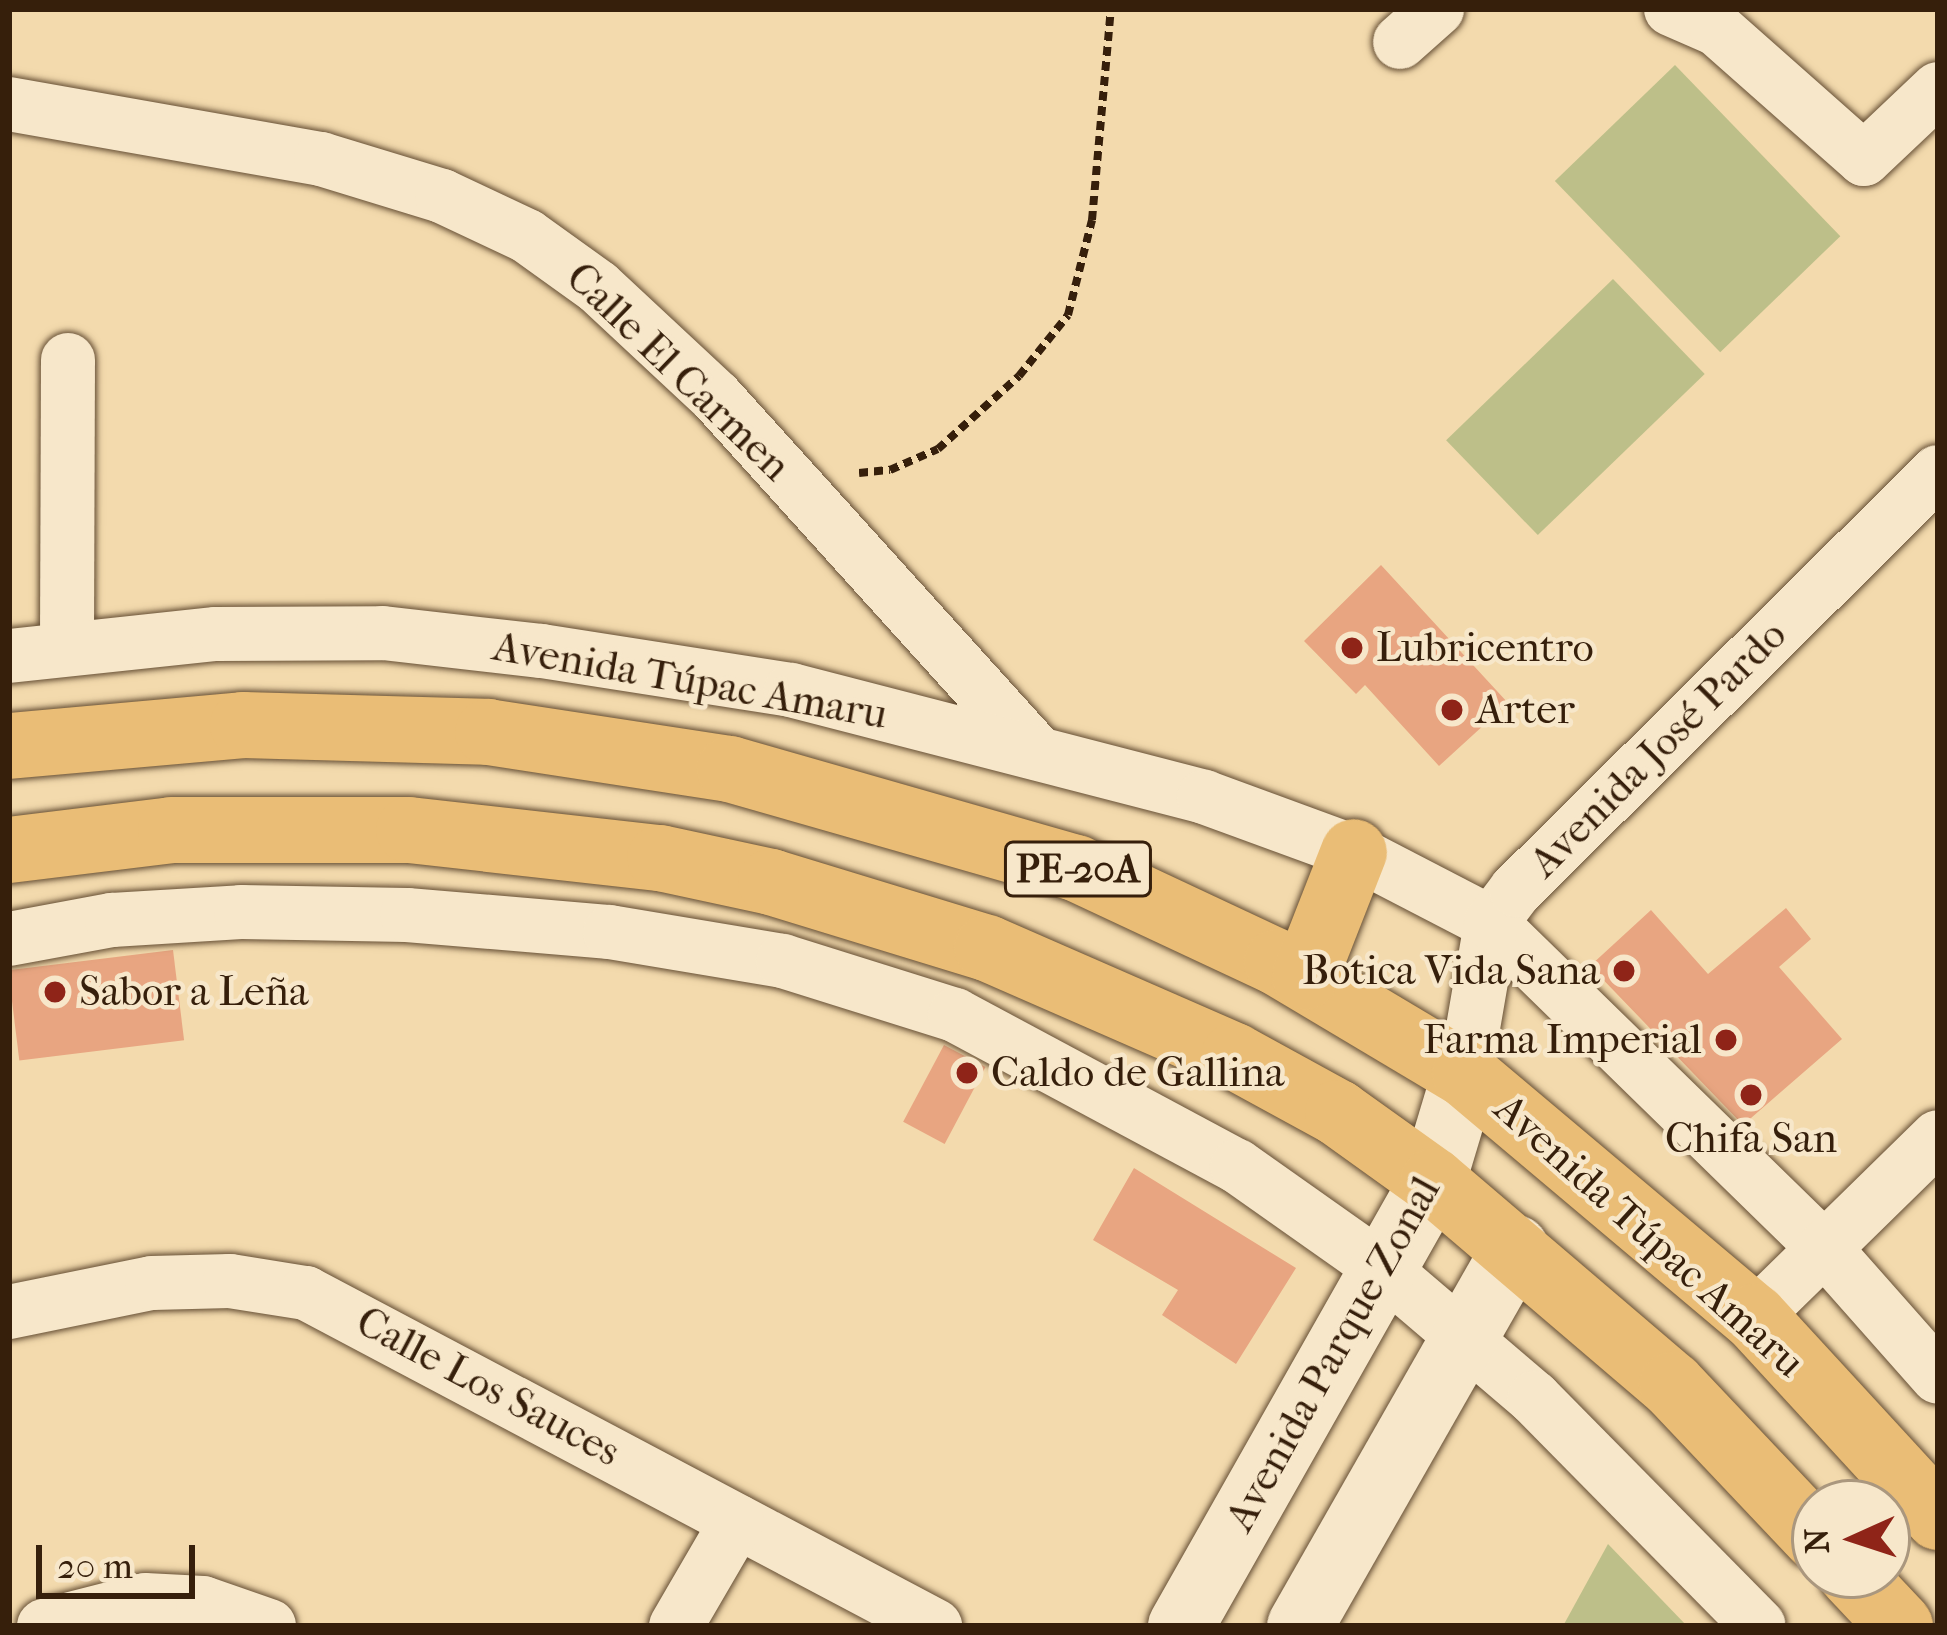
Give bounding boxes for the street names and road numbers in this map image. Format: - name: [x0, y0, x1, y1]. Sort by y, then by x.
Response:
- street label: Calle El Carmen: [555, 252, 801, 492]
- street label: Avenida José Pardo: [1519, 610, 1797, 888]
- street label: Avenida Túpac Amaru: [489, 622, 891, 740]
- road number: PE-20A: [1003, 836, 1153, 902]
- street label: Avenida Túpac Amaru: [1484, 1084, 1814, 1388]
- street label: Avenida Parque Zonal: [1215, 1168, 1451, 1540]
- street label: Calle Los Sauces: [348, 1296, 628, 1478]

